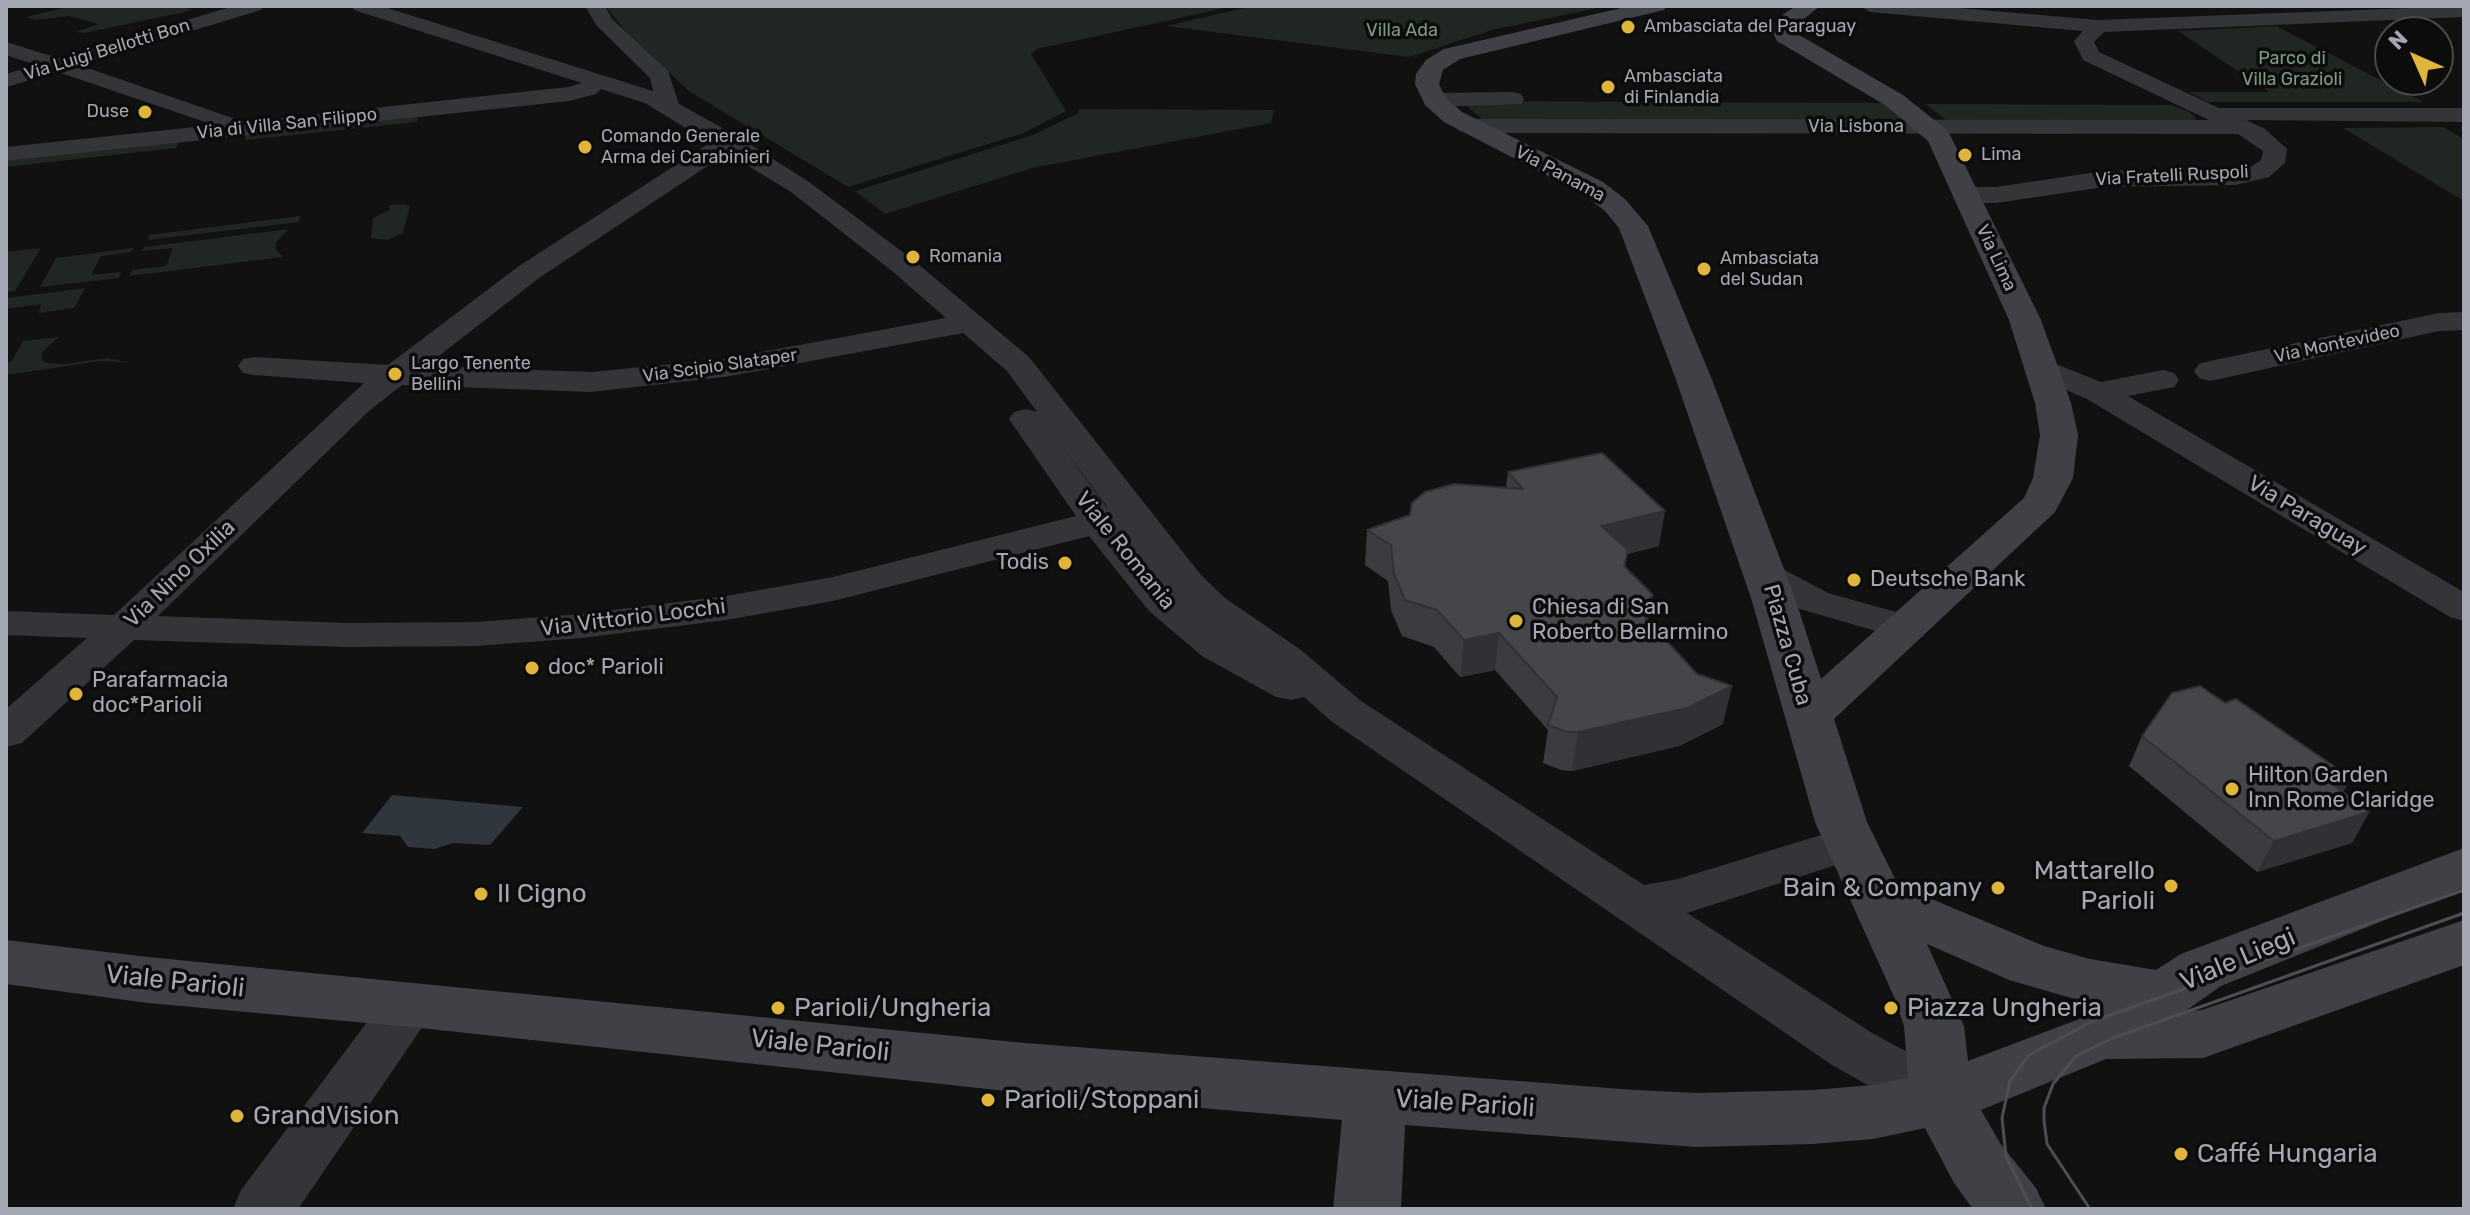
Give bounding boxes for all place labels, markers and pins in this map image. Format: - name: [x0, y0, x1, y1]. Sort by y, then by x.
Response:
- place label: Ambasciata del Paraguay: [1644, 16, 1856, 38]
- marker: Ambasciata del Paraguay: [1619, 18, 1637, 36]
- place label: Ambasciata di Finlandia: [1624, 66, 1723, 108]
- marker: Ambasciata di Finlandia: [1599, 78, 1617, 96]
- place label: Duse: [87, 101, 129, 123]
- marker: Duse: [136, 103, 154, 121]
- place label: Comando Generale Arma dei Carabinieri: [601, 126, 770, 168]
- marker: Comando Generale Arma dei Carabinieri: [576, 138, 594, 156]
- place label: Lima: [1981, 144, 2021, 166]
- marker: Lima: [1956, 146, 1974, 164]
- place label: Romania: [929, 246, 1002, 268]
- marker: Romania: [904, 248, 922, 266]
- place label: Ambasciata del Sudan: [1720, 248, 1819, 290]
- marker: Ambasciata del Sudan: [1695, 260, 1713, 278]
- place label: Largo Tenente Bellini: [411, 353, 531, 396]
- marker: Largo Tenente Bellini: [386, 365, 404, 383]
- place label: Todis: [996, 550, 1049, 576]
- marker: Todis: [1056, 554, 1074, 572]
- place label: Deutsche Bank: [1870, 567, 2025, 593]
- marker: Deutsche Bank: [1845, 571, 1863, 589]
- place label: Chiesa di San Roberto Bellarmino: [1532, 595, 1728, 646]
- marker: Chiesa di San Roberto Bellarmino: [1507, 612, 1525, 630]
- place label: doc* Parioli: [548, 655, 664, 681]
- marker: doc* Parioli: [523, 659, 541, 677]
- place label: Parafarmacia doc*Parioli: [92, 668, 228, 720]
- marker: Parafarmacia doc*Parioli: [67, 685, 85, 703]
- place label: Hilton Garden Inn Rome Claridge: [2248, 763, 2435, 814]
- marker: Hilton Garden Inn Rome Claridge: [2223, 780, 2241, 798]
- place label: Mattarello Parioli: [2034, 855, 2155, 916]
- place label: Bain & Company: [1783, 872, 1982, 904]
- marker: Mattarello Parioli: [2162, 877, 2180, 895]
- place label: Il Cigno: [497, 878, 587, 910]
- marker: Bain & Company: [1989, 879, 2007, 897]
- marker: Il Cigno: [472, 885, 490, 903]
- place label: Parioli/Ungheria: [794, 992, 991, 1024]
- place label: Piazza Ungheria: [1907, 992, 2102, 1024]
- marker: Parioli/Ungheria: [769, 999, 787, 1017]
- marker: Piazza Ungheria: [1882, 999, 1900, 1017]
- place label: Parioli/Stoppani: [1004, 1084, 1199, 1116]
- marker: Parioli/Stoppani: [979, 1091, 997, 1109]
- place label: GrandVision: [253, 1100, 399, 1132]
- marker: GrandVision: [228, 1107, 246, 1125]
- place label: Caffé Hungaria: [2197, 1138, 2378, 1170]
- marker: Caffé Hungaria: [2172, 1145, 2190, 1163]

